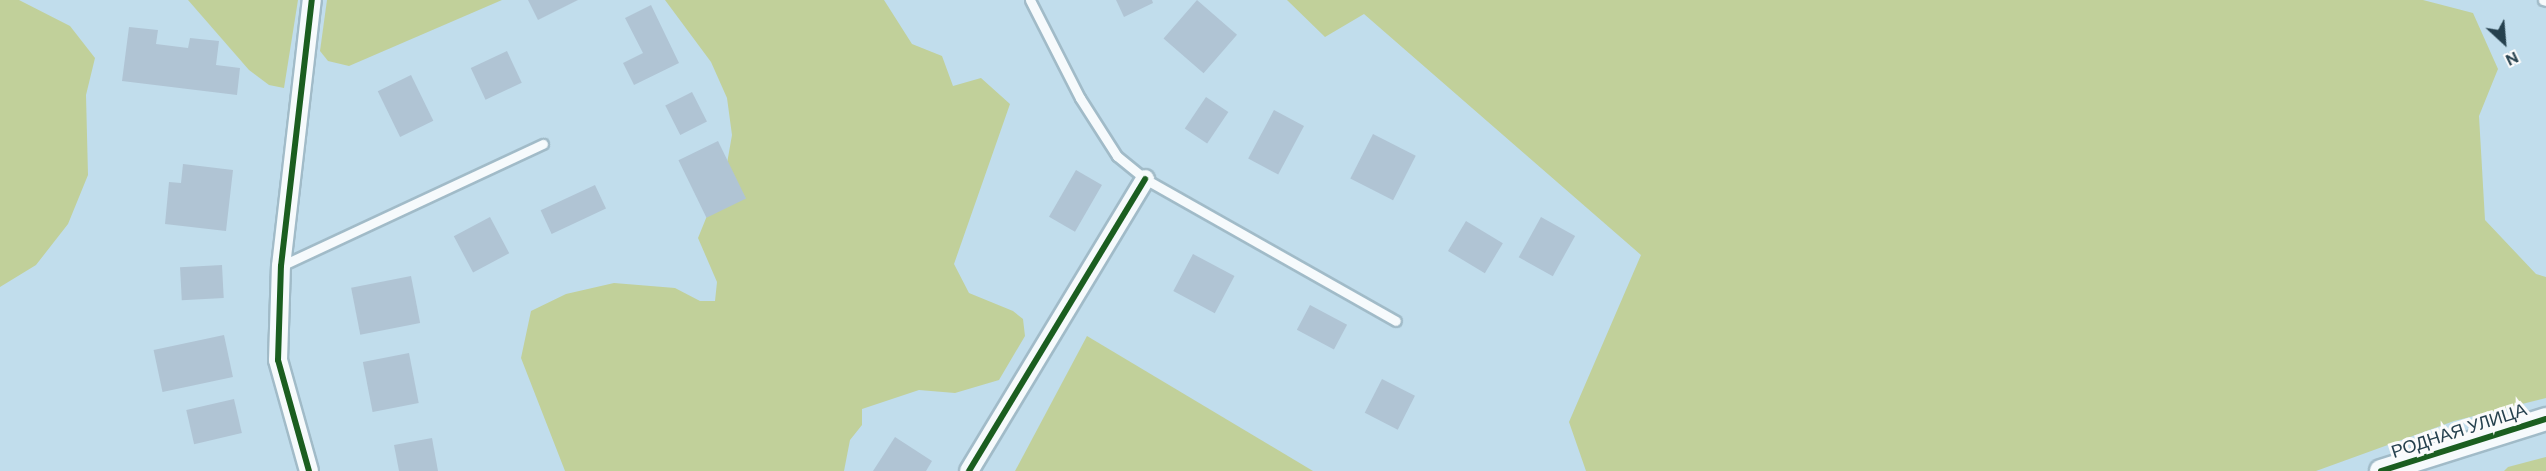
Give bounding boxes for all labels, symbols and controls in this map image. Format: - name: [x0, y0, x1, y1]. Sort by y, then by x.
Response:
- north arrow: [2474, 12, 2534, 72]
- text: N: [2502, 47, 2522, 71]
- street label: РОДНАЯ УЛИЦА: [2389, 399, 2529, 463]

